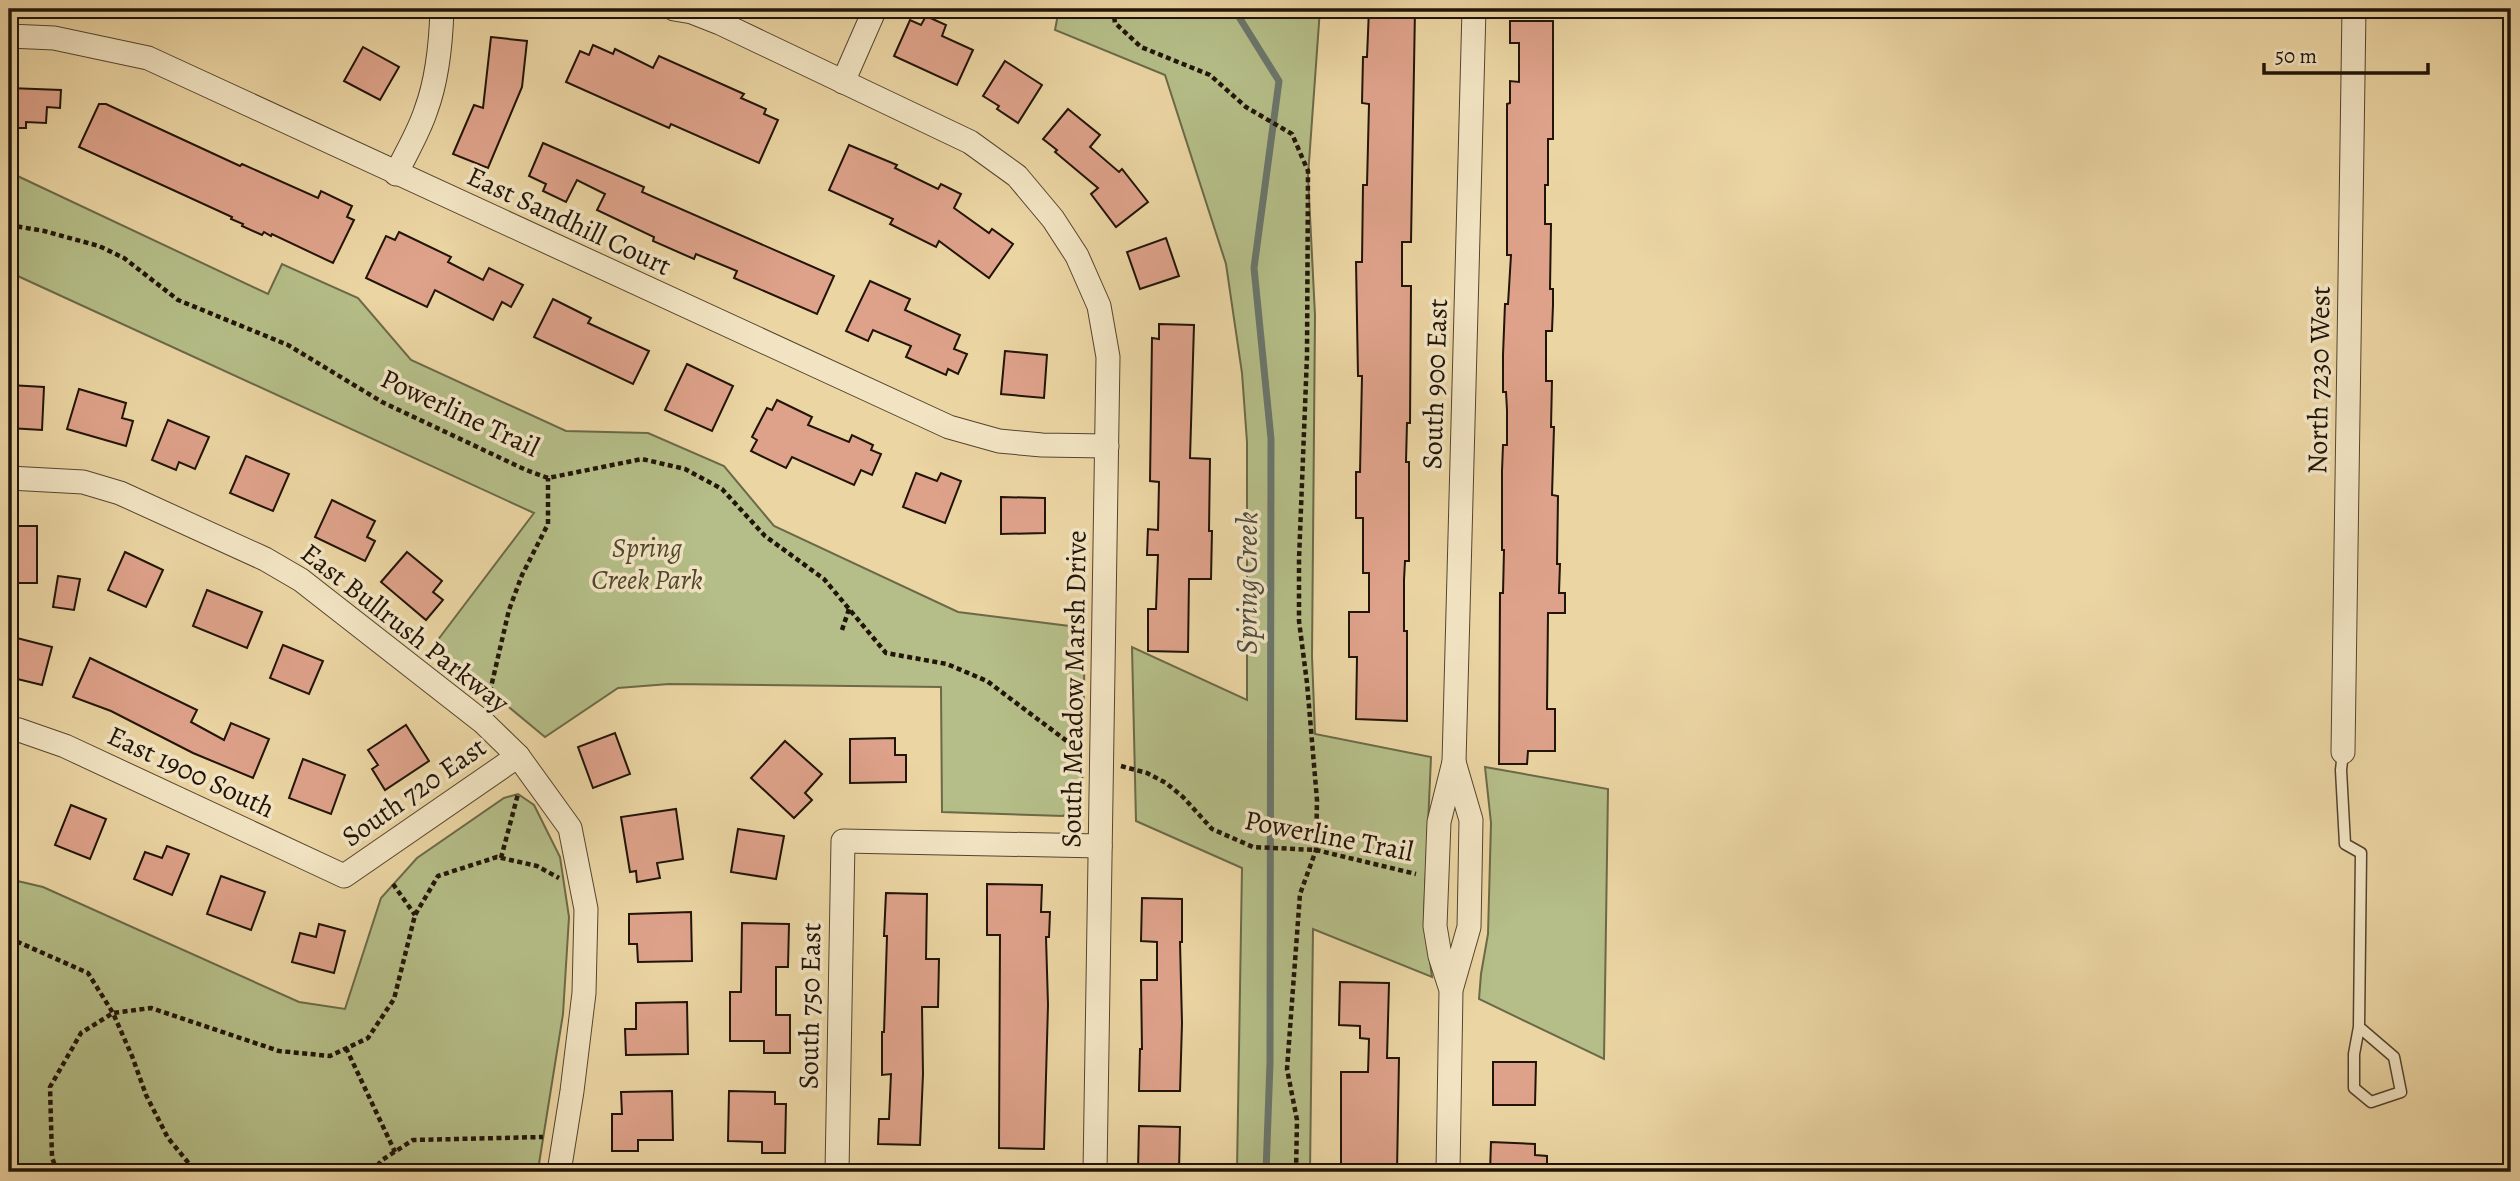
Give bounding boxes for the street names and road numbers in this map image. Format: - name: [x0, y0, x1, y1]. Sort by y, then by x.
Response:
- street label: East Sandhill Court: [461, 157, 677, 285]
- street label: North 7230 West: [2298, 286, 2340, 474]
- street label: South 900 East: [1413, 298, 1457, 470]
- street label: Powerline Trail: [374, 360, 546, 466]
- street label: South Meadow Marsh Drive: [1052, 530, 1096, 848]
- street label: East Bullrush Parkway: [293, 535, 518, 722]
- street label: East 1900 South: [101, 717, 281, 827]
- street label: South 720 East: [334, 728, 494, 856]
- street label: Powerline Trail: [1241, 801, 1417, 871]
- street label: South 750 East: [790, 922, 830, 1090]

